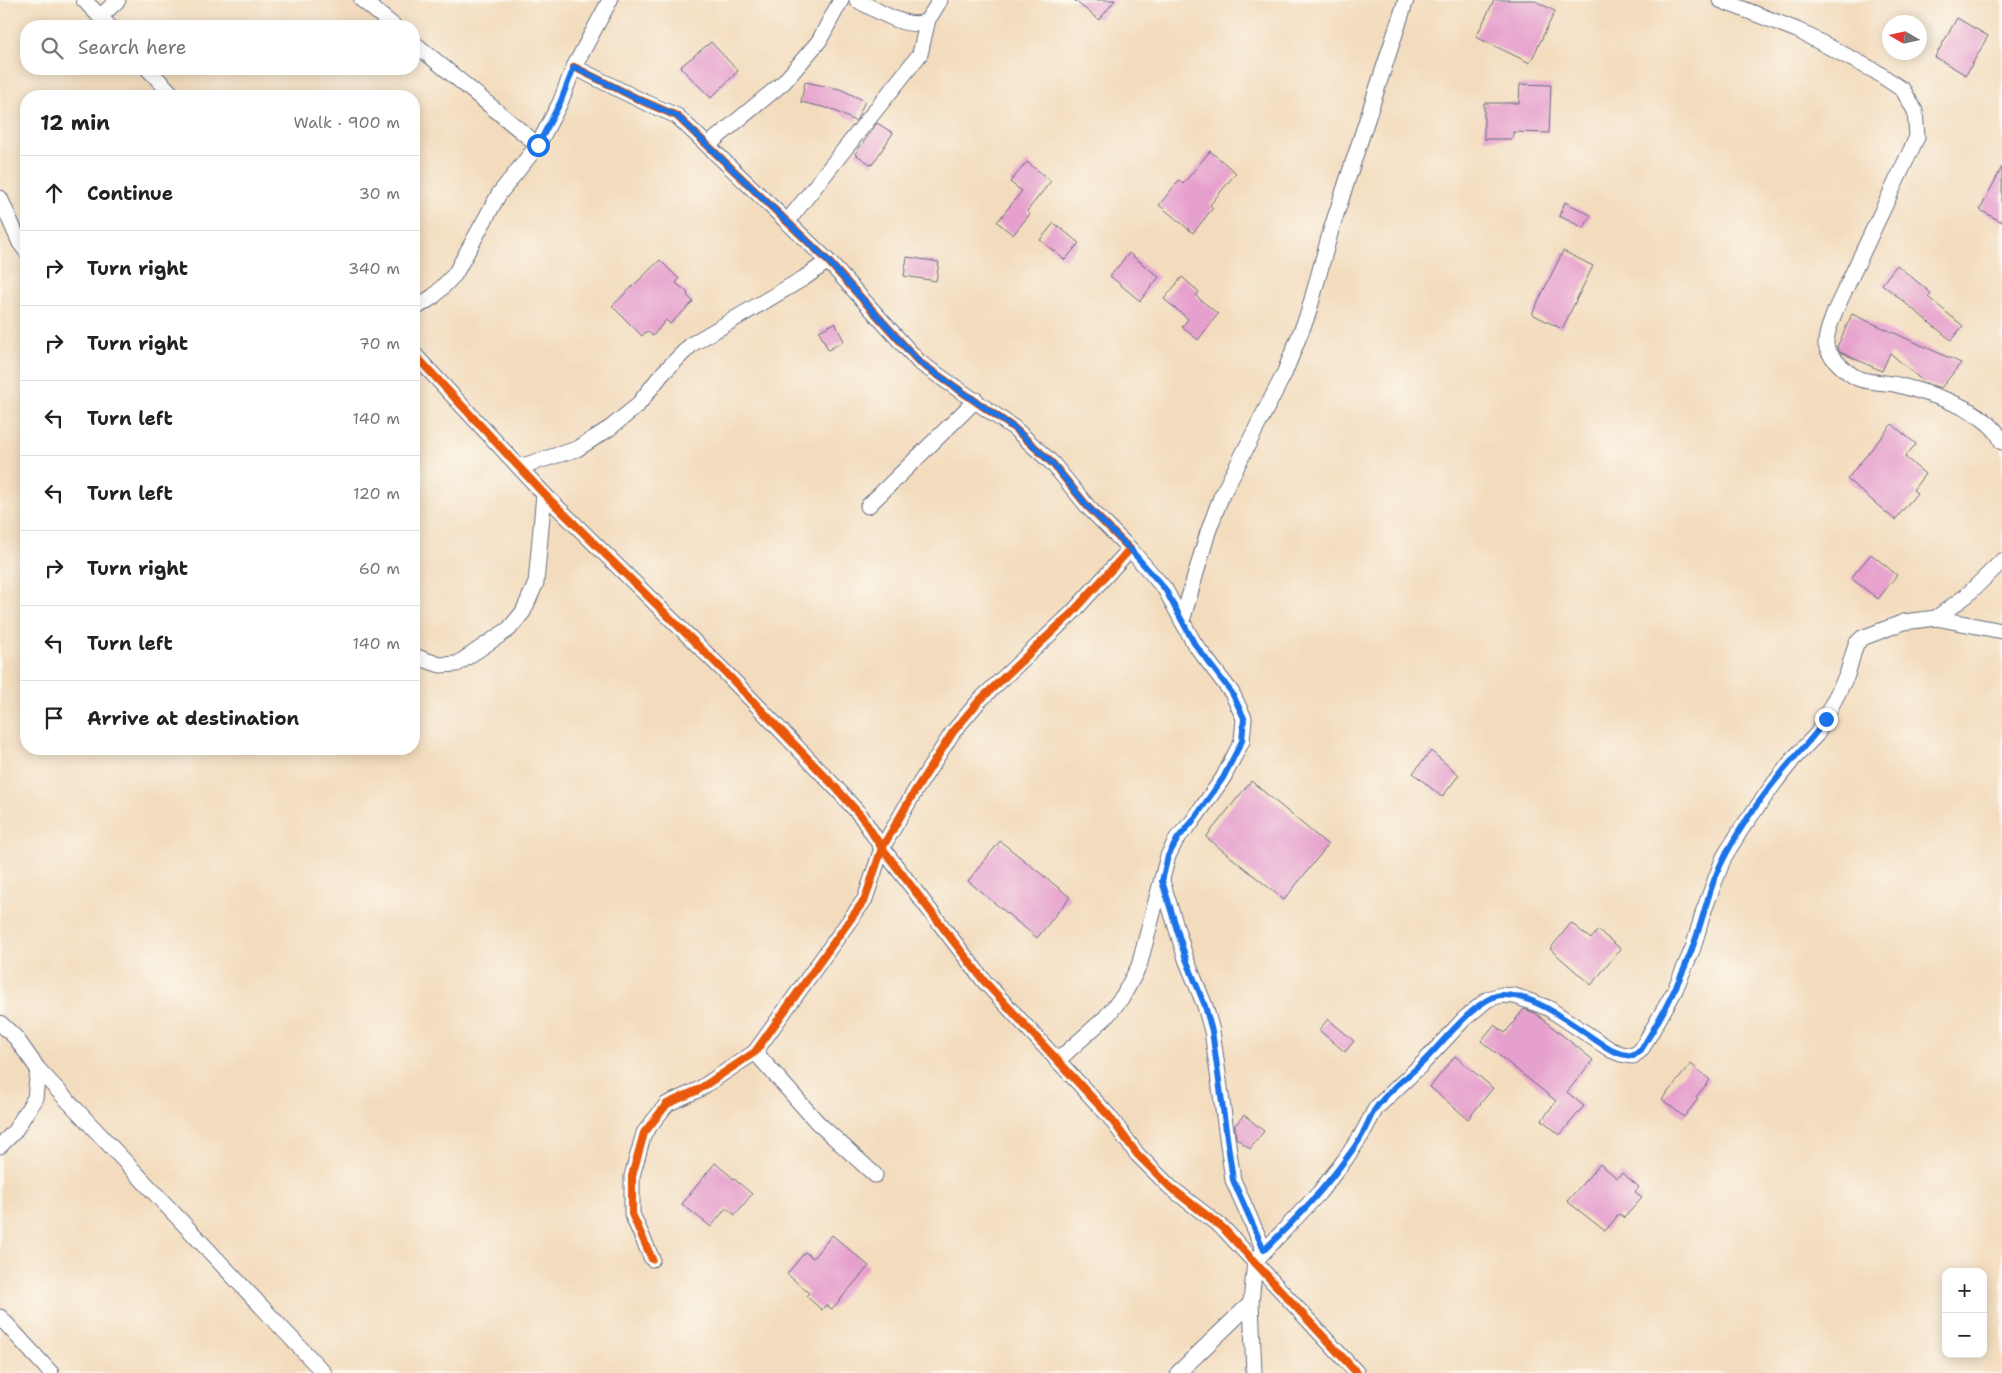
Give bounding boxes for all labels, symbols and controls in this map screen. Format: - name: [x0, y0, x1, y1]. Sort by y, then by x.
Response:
- north arrow: [1882, 15, 1927, 60]
- search box: [20, 20, 420, 75]
- icon: search: [38, 34, 66, 62]
- text: Search here: [78, 35, 187, 60]
- text: 12 min: [40, 109, 110, 137]
- text: Walk · 900 m: [293, 112, 400, 133]
- route start: [527, 134, 550, 157]
- icon: ahead: [40, 179, 68, 207]
- text: Continue: [87, 181, 173, 206]
- text: 30 m: [359, 183, 400, 204]
- icon: right: [40, 254, 68, 282]
- text: Turn right: [87, 256, 188, 281]
- text: 340 m: [348, 258, 400, 279]
- icon: right: [40, 329, 68, 357]
- text: Turn right: [87, 331, 188, 356]
- text: 70 m: [359, 333, 400, 354]
- icon: left: [40, 404, 68, 432]
- text: Turn left: [87, 406, 173, 431]
- text: 140 m: [353, 408, 400, 429]
- icon: left: [40, 479, 68, 507]
- text: Turn left: [87, 481, 173, 506]
- text: 120 m: [353, 483, 400, 504]
- icon: right: [40, 554, 68, 582]
- text: Turn right: [87, 556, 188, 581]
- text: 60 m: [359, 558, 400, 579]
- icon: left: [40, 629, 68, 657]
- text: Turn left: [87, 631, 173, 656]
- text: 140 m: [353, 633, 400, 654]
- icon: arrive: [40, 704, 68, 732]
- text: Arrive at destination: [87, 706, 299, 731]
- route end: [1815, 708, 1838, 731]
- map controls: [1942, 1268, 1987, 1358]
- button: +: [1942, 1268, 1987, 1313]
- button: −: [1942, 1313, 1987, 1358]

